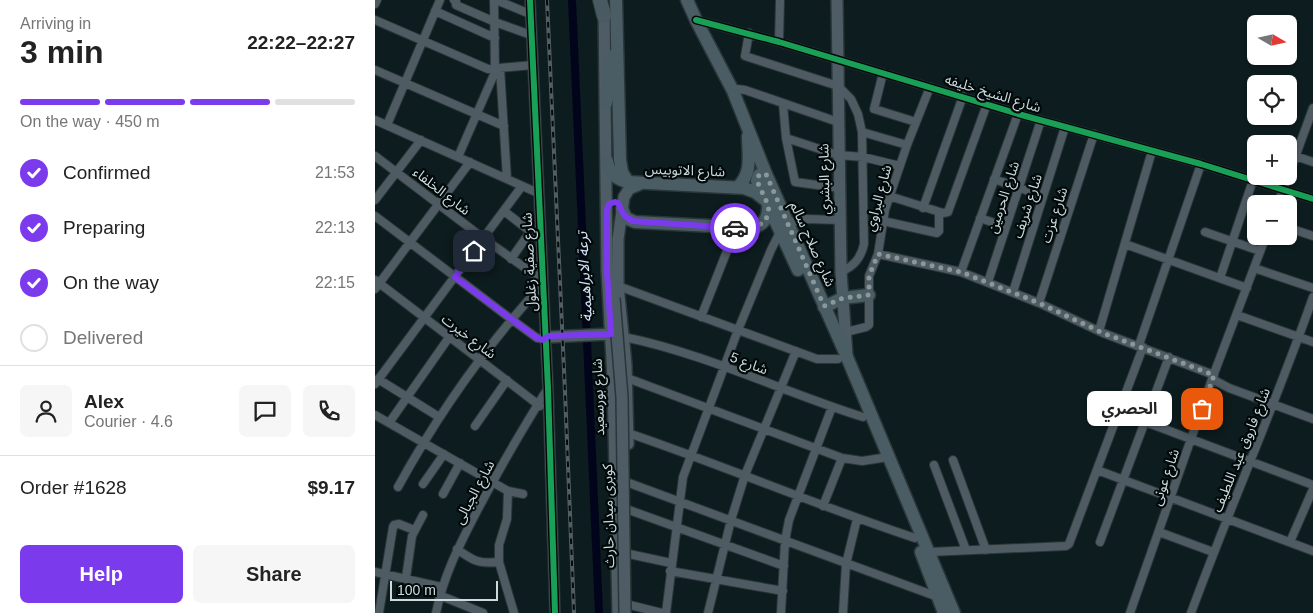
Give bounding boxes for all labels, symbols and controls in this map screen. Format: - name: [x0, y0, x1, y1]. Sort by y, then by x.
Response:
- text: Arriving in: [20, 15, 91, 32]
- north arrow: [1247, 15, 1297, 65]
- map controls: [1247, 15, 1297, 245]
- text: 22:22–22:27: [247, 32, 355, 53]
- text: 3 min: [20, 34, 104, 70]
- street label: شارع الشيخ خليفه: [942, 71, 1043, 118]
- button: locate: [1247, 75, 1297, 125]
- text: On the way · 450 m: [20, 113, 160, 130]
- button: +: [1247, 135, 1297, 185]
- street label: شارع البشري: [815, 143, 836, 215]
- icon: check: [20, 159, 48, 187]
- street label: شارع الحرمين: [984, 159, 1025, 236]
- street label: شارع الاتوبيس: [645, 161, 725, 182]
- text: Confirmed: [63, 162, 151, 183]
- street label: شارع البراوي: [861, 163, 898, 234]
- text: 21:53: [315, 164, 355, 181]
- street label: شارع الخلفاء: [408, 164, 474, 221]
- street label: شارع شريف: [1009, 172, 1048, 241]
- street label: شارع عزت: [1037, 185, 1073, 246]
- button: −: [1247, 195, 1297, 245]
- street label: شارع صلاح سالم: [784, 199, 839, 290]
- courier: [710, 203, 760, 253]
- street label: شارع صفية زغلول: [518, 212, 543, 312]
- icon: check: [20, 214, 48, 242]
- icon: car: [721, 214, 749, 242]
- text: Preparing: [63, 217, 145, 238]
- text: 22:13: [315, 219, 355, 236]
- water label: ترعة الابراهيمية: [573, 229, 596, 323]
- pin: [453, 230, 495, 272]
- icon: home: [460, 237, 488, 265]
- icon: check: [20, 269, 48, 297]
- text: On the way: [63, 272, 159, 293]
- text: 22:15: [315, 274, 355, 291]
- street label: شارع خيرت: [437, 310, 499, 364]
- text: Delivered: [63, 327, 143, 348]
- street label: شارع 5: [727, 349, 770, 380]
- street label: شارع بورسعيد: [589, 358, 610, 436]
- button: person: [20, 385, 72, 437]
- button: chat: [239, 385, 291, 437]
- button: phone: [303, 385, 355, 437]
- street label: شارع فاروق عبد اللطيف: [1209, 386, 1276, 516]
- pin: [1181, 388, 1223, 430]
- text: Alex: [84, 391, 124, 412]
- callout: الحصري: [1087, 392, 1172, 426]
- icon: bag: [1188, 395, 1216, 423]
- text: الحصري: [1102, 400, 1157, 417]
- text: Courier · 4.6: [84, 413, 173, 430]
- street label: شارع عونى: [1148, 447, 1185, 508]
- street label: شارع الجبالى: [451, 457, 500, 528]
- street label: كوبرى ميدان حارث: [599, 463, 618, 568]
- text: Order #1628: [20, 477, 127, 498]
- text: $9.17: [307, 477, 355, 498]
- button: Help: [20, 545, 183, 603]
- button: Share: [193, 545, 355, 603]
- scale bar: [390, 578, 497, 601]
- text: 100 m: [397, 582, 436, 598]

